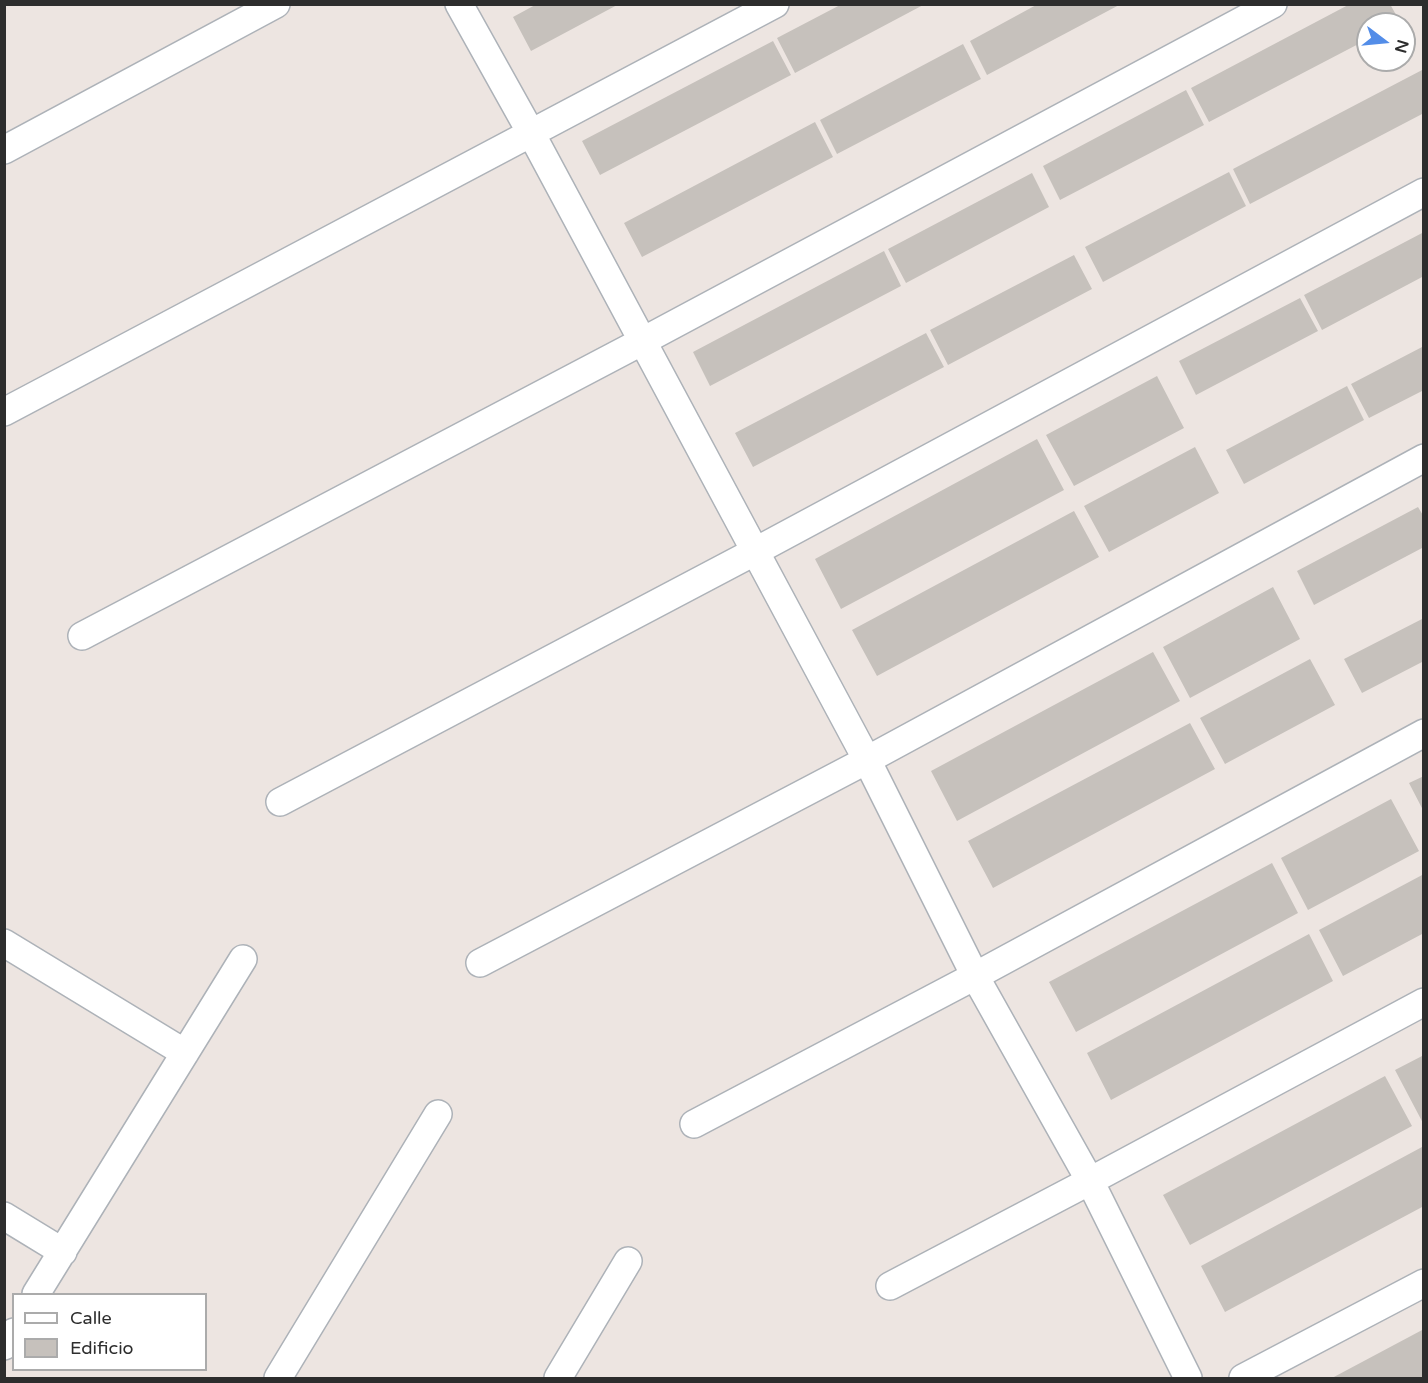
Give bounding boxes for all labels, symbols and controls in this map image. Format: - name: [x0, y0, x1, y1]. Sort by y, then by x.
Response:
- north arrow: [1356, 12, 1416, 72]
- text: N: [1390, 37, 1413, 55]
- legend: [12, 1293, 207, 1371]
- text: Calle: [70, 1307, 112, 1329]
- text: Edificio: [70, 1337, 134, 1359]

